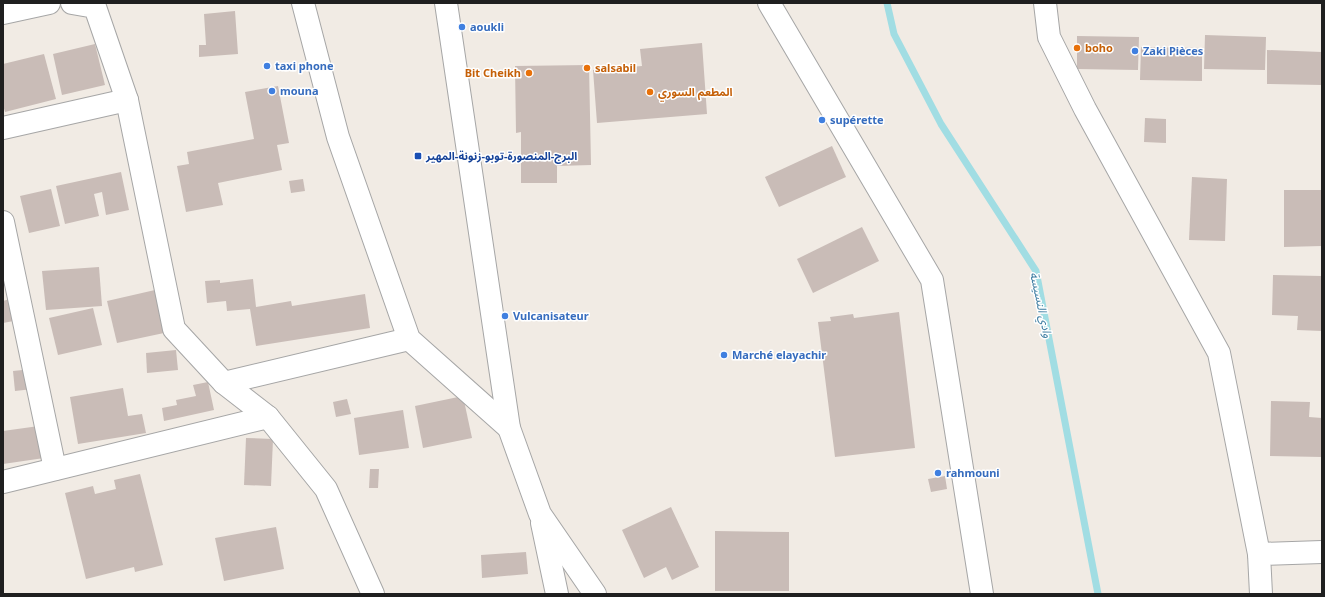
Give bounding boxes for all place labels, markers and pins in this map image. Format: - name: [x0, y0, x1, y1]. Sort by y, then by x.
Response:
- place label: aoukli: [470, 19, 504, 34]
- marker: aoukli: [457, 22, 467, 32]
- place label: boho: [1085, 40, 1113, 55]
- marker: boho: [1072, 43, 1082, 53]
- place label: Zaki Pièces: [1143, 43, 1204, 58]
- marker: Zaki Pièces: [1130, 46, 1140, 56]
- place label: taxi phone: [275, 58, 334, 73]
- place label: salsabil: [595, 60, 636, 75]
- marker: taxi phone: [262, 61, 272, 71]
- marker: salsabil: [582, 63, 592, 73]
- place label: Bit Cheikh: [465, 65, 521, 80]
- marker: Bit Cheikh: [524, 68, 534, 78]
- place label: mouna: [280, 83, 319, 98]
- place label: المطعم السوري: [658, 84, 733, 102]
- marker: mouna: [267, 86, 277, 96]
- marker: المطعم السوري: [645, 87, 655, 97]
- place label: supérette: [830, 112, 884, 127]
- marker: supérette: [817, 115, 827, 125]
- place label: البرج-المنصورة-توبو-زنونة-المهير: [425, 148, 577, 164]
- marker: البرج-المنصورة-توبو-زنونة-المهير: [413, 151, 423, 161]
- place label: Vulcanisateur: [513, 308, 589, 323]
- marker: Vulcanisateur: [500, 311, 510, 321]
- place label: Marché elayachir: [732, 347, 826, 362]
- marker: Marché elayachir: [719, 350, 729, 360]
- place label: rahmouni: [946, 465, 1000, 480]
- marker: rahmouni: [933, 468, 943, 478]

